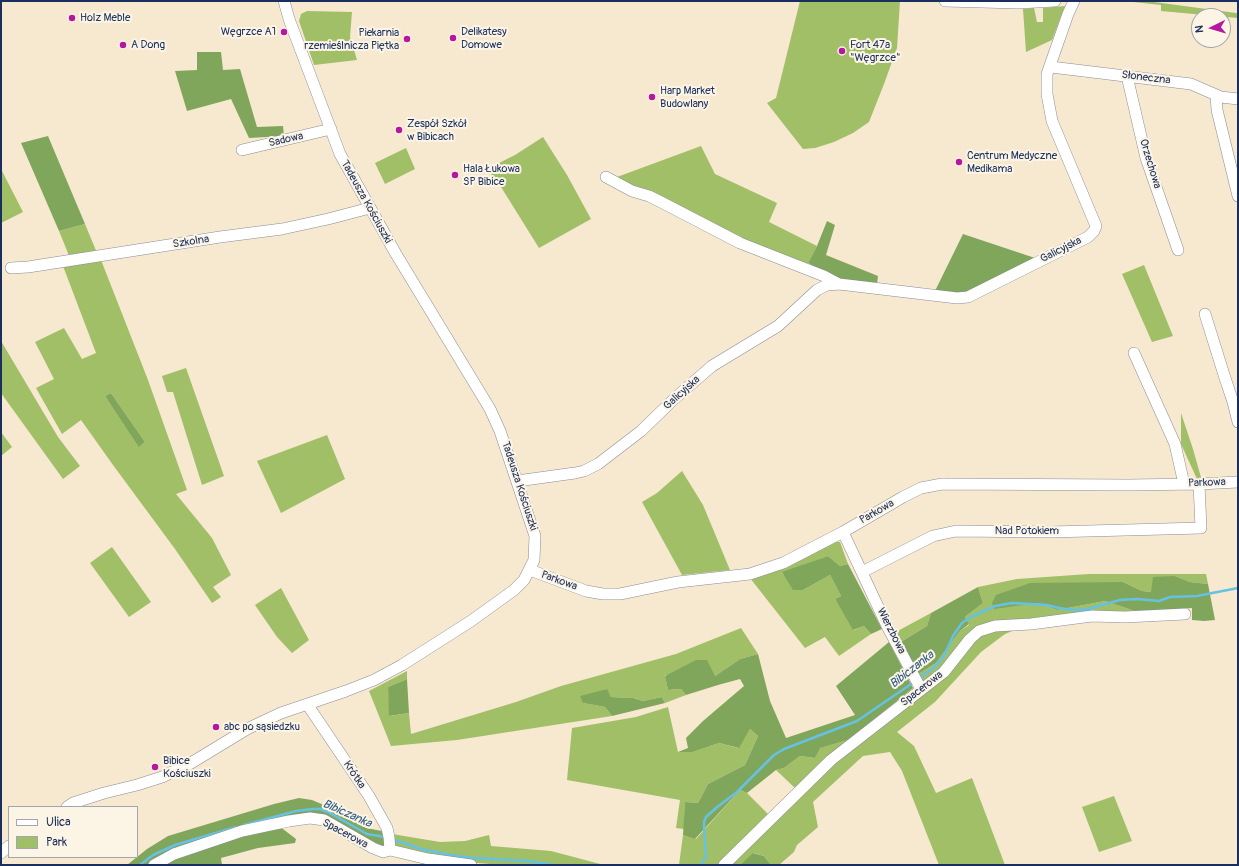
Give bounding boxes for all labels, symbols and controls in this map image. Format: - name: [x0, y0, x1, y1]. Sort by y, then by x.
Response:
- north arrow: [1191, 8, 1231, 48]
- place label: Holz Meble: [80, 11, 130, 25]
- marker: Holz Meble: [67, 13, 77, 23]
- place label: Węgrzce A1: [221, 25, 276, 39]
- place label: Delikatesy Domowe: [461, 25, 507, 51]
- text: N: [1193, 25, 1206, 33]
- place label: Piekarnia rzemieślnicza Piętka: [304, 26, 399, 52]
- marker: Węgrzce A1: [279, 27, 289, 37]
- marker: Delikatesy Domowe: [448, 33, 458, 43]
- marker: Piekarnia rzemieślnicza Piętka: [402, 34, 412, 44]
- place label: A Dong: [131, 38, 165, 52]
- place label: Fort 47a "Węgrzce": [850, 38, 900, 64]
- marker: A Dong: [118, 40, 128, 50]
- marker: Fort 47a "Węgrzce": [837, 46, 847, 56]
- street label: Słoneczna: [1121, 68, 1171, 88]
- place label: Harp Market Budowlany: [660, 84, 715, 110]
- marker: Harp Market Budowlany: [647, 92, 657, 102]
- place label: Zespół Szkół w Bibicach: [407, 117, 467, 143]
- marker: Zespół Szkół w Bibicach: [394, 125, 404, 135]
- street label: Sadowa: [267, 130, 305, 150]
- street label: Orzechowa: [1136, 138, 1164, 190]
- place label: Centrum Medyczne Medikama: [967, 149, 1057, 175]
- marker: Centrum Medyczne Medikama: [954, 157, 964, 167]
- street label: Tadeusza Kościuszki: [338, 158, 394, 246]
- place label: Hala Łukowa SP Bibice: [463, 162, 520, 188]
- marker: Hala Łukowa SP Bibice: [450, 170, 460, 180]
- street label: Szkolna: [172, 233, 210, 251]
- street label: Galicyjska: [1038, 234, 1084, 266]
- street label: Galicyjska: [661, 373, 703, 413]
- street label: Tadeusza Kościuszki: [498, 440, 540, 532]
- street label: Parkowa: [1188, 476, 1226, 490]
- street label: Parkowa: [857, 497, 897, 527]
- street label: Nad Potokiem: [995, 524, 1059, 538]
- street label: Parkowa: [539, 568, 579, 594]
- street label: Wierzbowa: [874, 606, 908, 656]
- water label: Bibiczanka: [887, 648, 937, 692]
- street label: Spacerowa: [898, 668, 946, 710]
- place label: abc po sąsiedzku: [224, 720, 300, 734]
- marker: abc po sąsiedzku: [211, 722, 221, 732]
- place label: Bibice Kościuszki: [163, 754, 211, 780]
- street label: Krótka: [340, 759, 368, 791]
- marker: Bibice Kościuszki: [150, 762, 160, 772]
- water label: Bibiczanka: [320, 797, 374, 831]
- legend: [8, 806, 138, 858]
- text: Ulica: [46, 815, 71, 830]
- street label: Spacerowa: [320, 816, 370, 852]
- text: Park: [46, 835, 67, 850]

